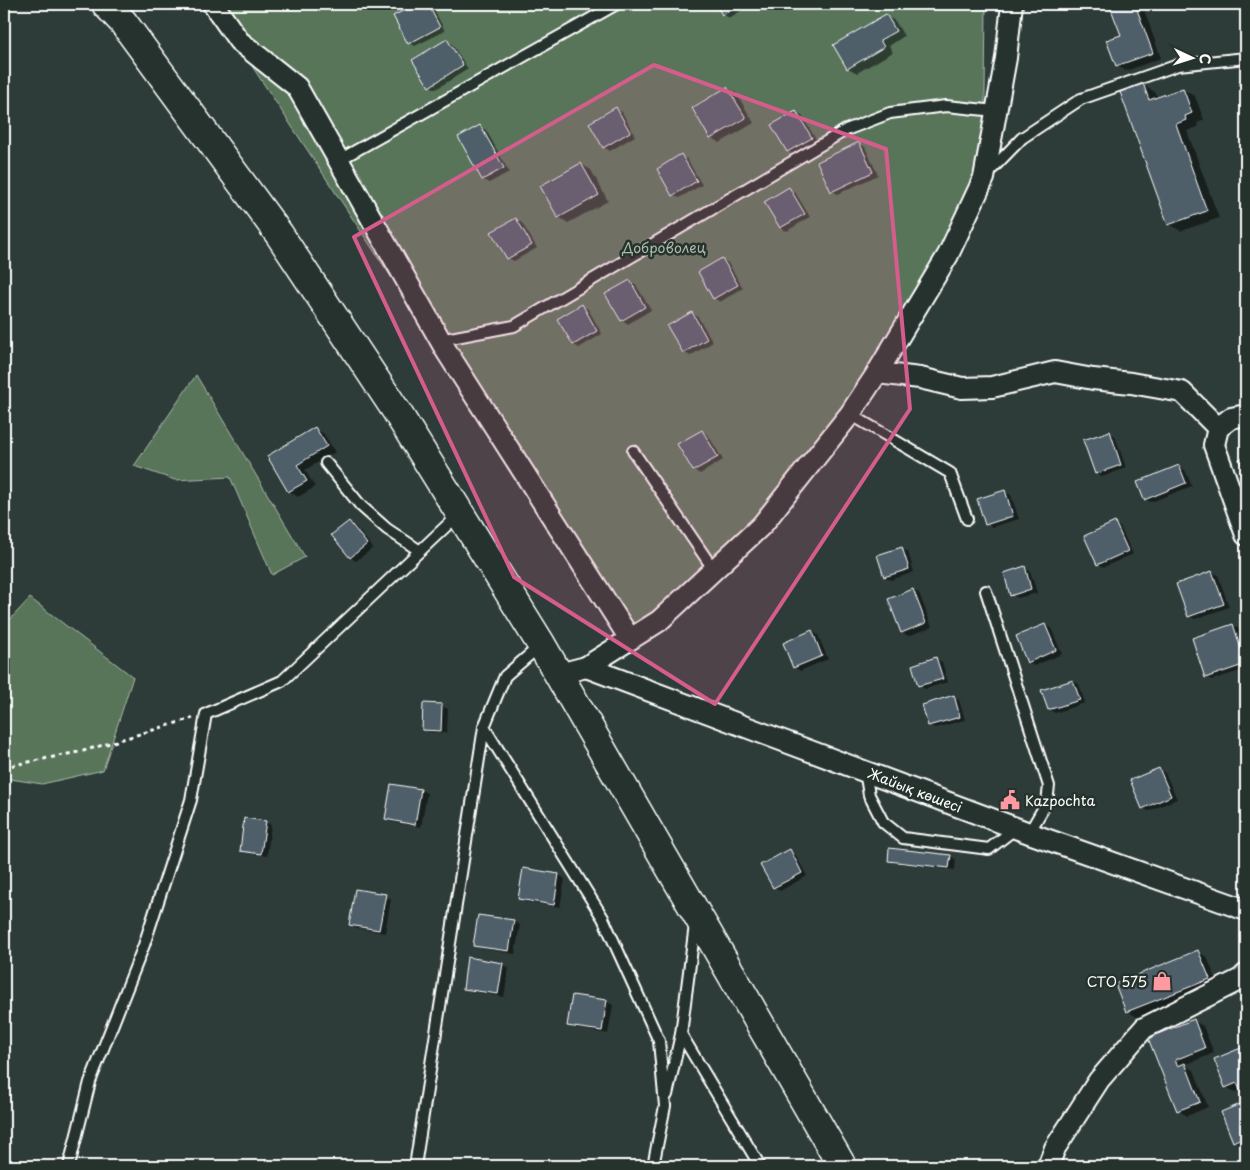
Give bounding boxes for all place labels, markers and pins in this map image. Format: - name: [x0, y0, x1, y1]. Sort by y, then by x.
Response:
- public building icon: Kazpochta: [999, 789, 1021, 811]
- place label: Kazpochta: [1025, 790, 1095, 811]
- shop icon: СТО 575: [1151, 970, 1173, 992]
- place label: СТО 575: [1087, 971, 1147, 992]

